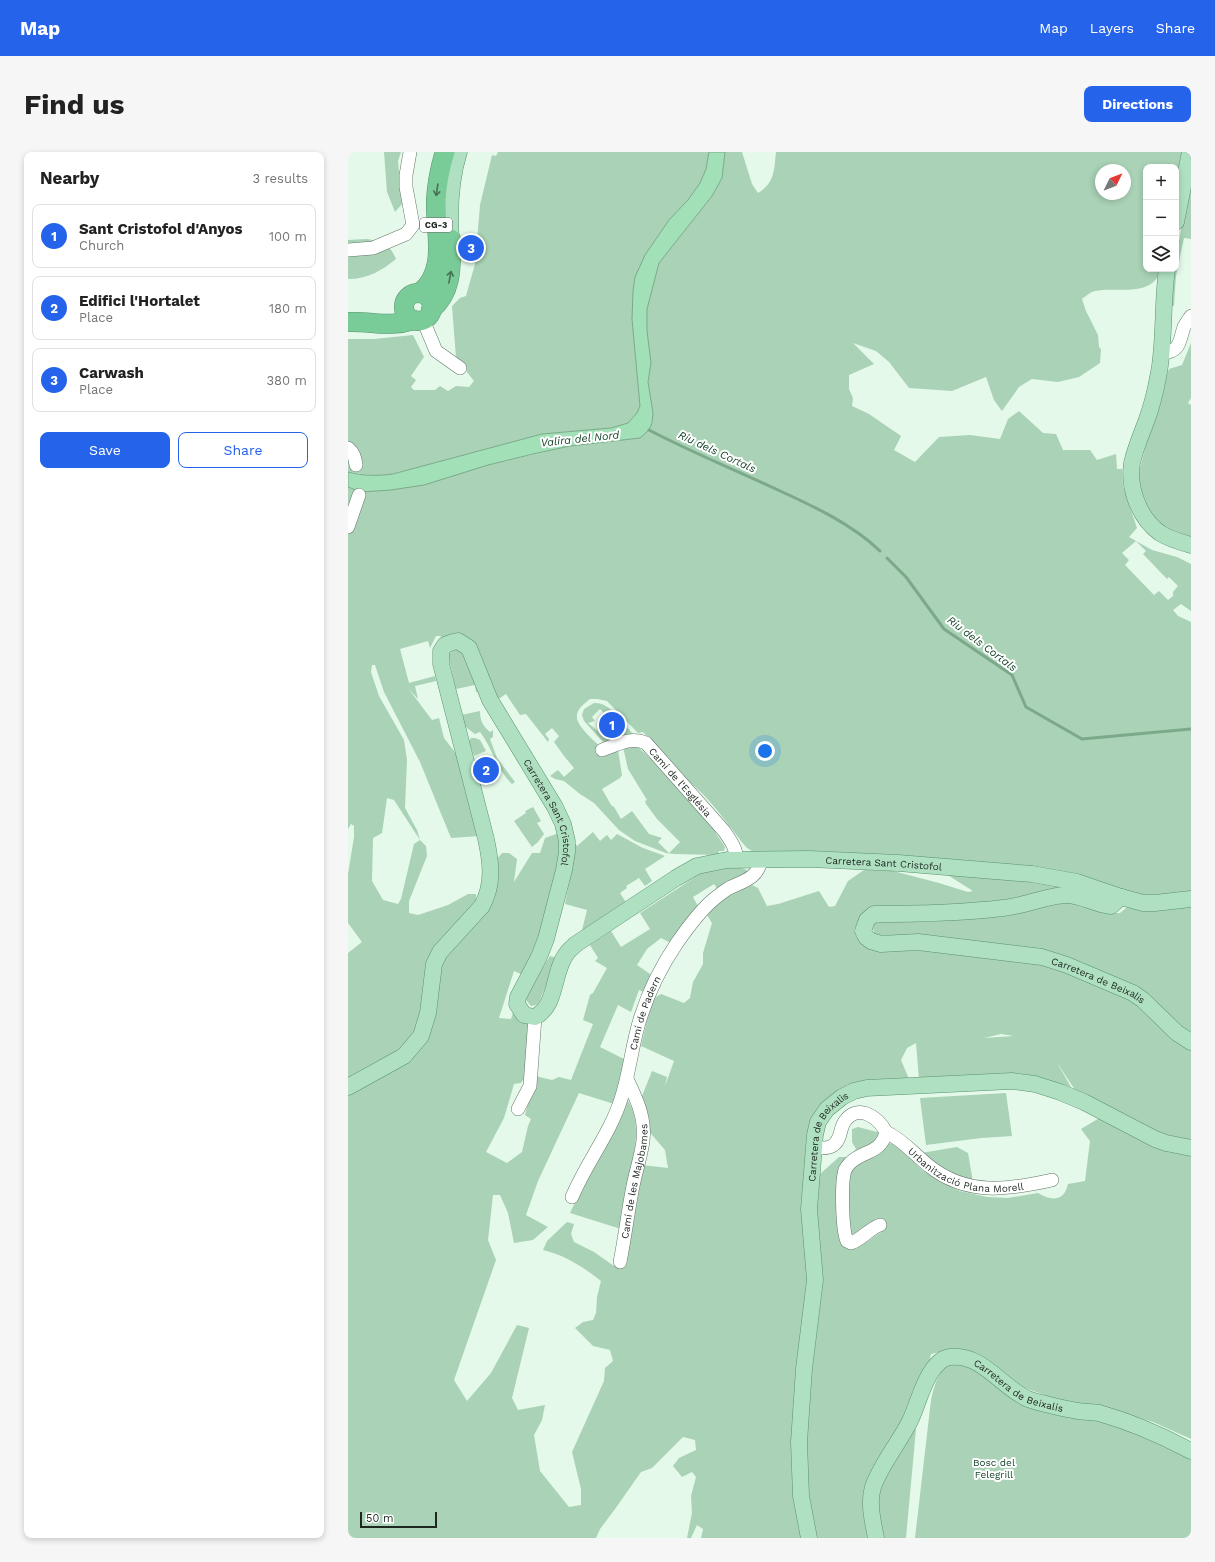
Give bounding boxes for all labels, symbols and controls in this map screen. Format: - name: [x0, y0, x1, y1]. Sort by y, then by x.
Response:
- text: Map: [20, 17, 60, 40]
- text: Map: [1039, 20, 1068, 36]
- text: Layers: [1090, 20, 1134, 36]
- text: Share: [1156, 20, 1195, 36]
- button: Directions: [1084, 86, 1191, 122]
- text: Find us: [24, 88, 124, 121]
- north arrow: [1095, 164, 1131, 200]
- map controls: [1143, 164, 1179, 272]
- button: +: [1143, 164, 1179, 200]
- text: Nearby: [40, 168, 99, 188]
- text: 3 results: [253, 171, 308, 186]
- one-way arrow: [433, 183, 441, 196]
- button: −: [1143, 200, 1179, 236]
- road number: CG-3: [420, 218, 452, 232]
- text: Sant Cristofol d'Anyos: [79, 220, 243, 238]
- text: 1: [51, 229, 57, 244]
- text: 100 m: [269, 229, 307, 244]
- pin: 3: [458, 233, 484, 263]
- button: layers: [1143, 236, 1179, 272]
- text: Church: [79, 238, 124, 253]
- one-way arrow: [446, 271, 454, 284]
- text: Edifici l'Hortalet: [79, 292, 200, 310]
- text: 2: [50, 301, 58, 316]
- text: 180 m: [269, 301, 307, 316]
- text: Place: [79, 310, 113, 325]
- text: Carwash: [79, 364, 144, 382]
- text: 3: [50, 373, 58, 388]
- text: 380 m: [267, 373, 307, 388]
- text: Place: [79, 382, 113, 397]
- water label: Valira del Nord: [540, 428, 621, 450]
- water label: Riu dels Cortals: [676, 428, 758, 476]
- button: Save: [40, 432, 170, 468]
- button: Share: [178, 432, 308, 468]
- water label: Riu dels Cortals: [945, 614, 1020, 675]
- pin: 1: [599, 710, 625, 740]
- your location: [755, 741, 775, 761]
- street label: Camí de l'Església: [647, 745, 714, 819]
- pin: 2: [473, 755, 499, 785]
- street label: Carretera Sant Cristofol: [522, 757, 573, 867]
- street label: Carretera Sant Cristofol: [825, 854, 942, 872]
- street label: Carretera de Beixalis: [1050, 955, 1147, 1005]
- street label: Camí de Padern: [627, 974, 662, 1051]
- street label: Carretera de Beixalis: [806, 1089, 850, 1182]
- street label: Camí de les Majobames: [619, 1123, 649, 1240]
- street label: Urbanització Plana Morell: [906, 1145, 1024, 1194]
- street label: Carretera de Beixalis: [972, 1357, 1064, 1413]
- park label: Bosc del Felegrill: [973, 1457, 1015, 1480]
- scale bar: [360, 1510, 437, 1529]
- text: 50 m: [366, 1512, 393, 1525]

